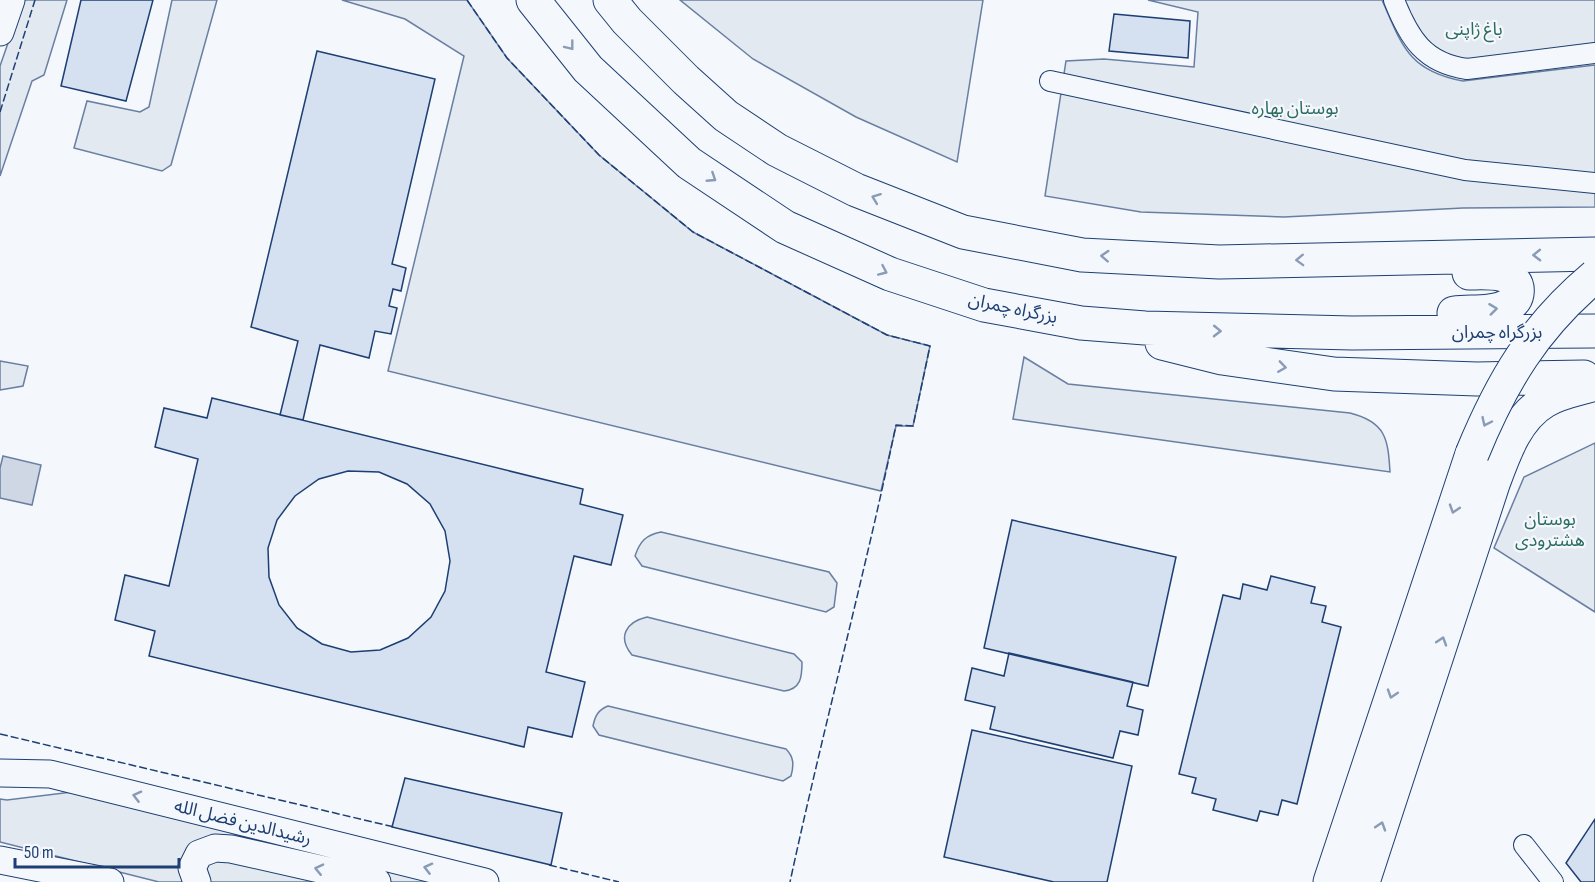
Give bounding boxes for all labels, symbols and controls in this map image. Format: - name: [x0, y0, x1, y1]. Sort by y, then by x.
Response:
- park label: باغ ژاپنی: [1445, 19, 1503, 43]
- one-way arrow: [562, 39, 573, 50]
- park label: بوستان بهاره: [1252, 98, 1338, 119]
- one-way arrow: [705, 171, 716, 182]
- one-way arrow: [872, 193, 883, 205]
- one-way arrow: [1532, 249, 1541, 261]
- one-way arrow: [1100, 250, 1109, 263]
- one-way arrow: [1295, 254, 1304, 266]
- one-way arrow: [876, 264, 887, 276]
- street label: بزرگراه چمران: [966, 289, 1059, 328]
- one-way arrow: [1488, 304, 1497, 316]
- street label: بزرگراه چمران: [1452, 322, 1542, 343]
- one-way arrow: [1213, 324, 1222, 337]
- one-way arrow: [1277, 360, 1286, 372]
- one-way arrow: [1481, 415, 1493, 426]
- one-way arrow: [1448, 503, 1461, 514]
- park label: بوستان هشترودی: [1515, 509, 1585, 551]
- one-way arrow: [1434, 636, 1447, 647]
- one-way arrow: [1387, 688, 1400, 699]
- one-way arrow: [132, 790, 142, 803]
- street label: رشیدالدین فضل الله: [172, 795, 314, 850]
- one-way arrow: [1374, 821, 1386, 832]
- scale bar: [15, 831, 178, 869]
- text: 50 m: [24, 842, 54, 863]
- one-way arrow: [423, 862, 433, 875]
- one-way arrow: [315, 863, 325, 876]

